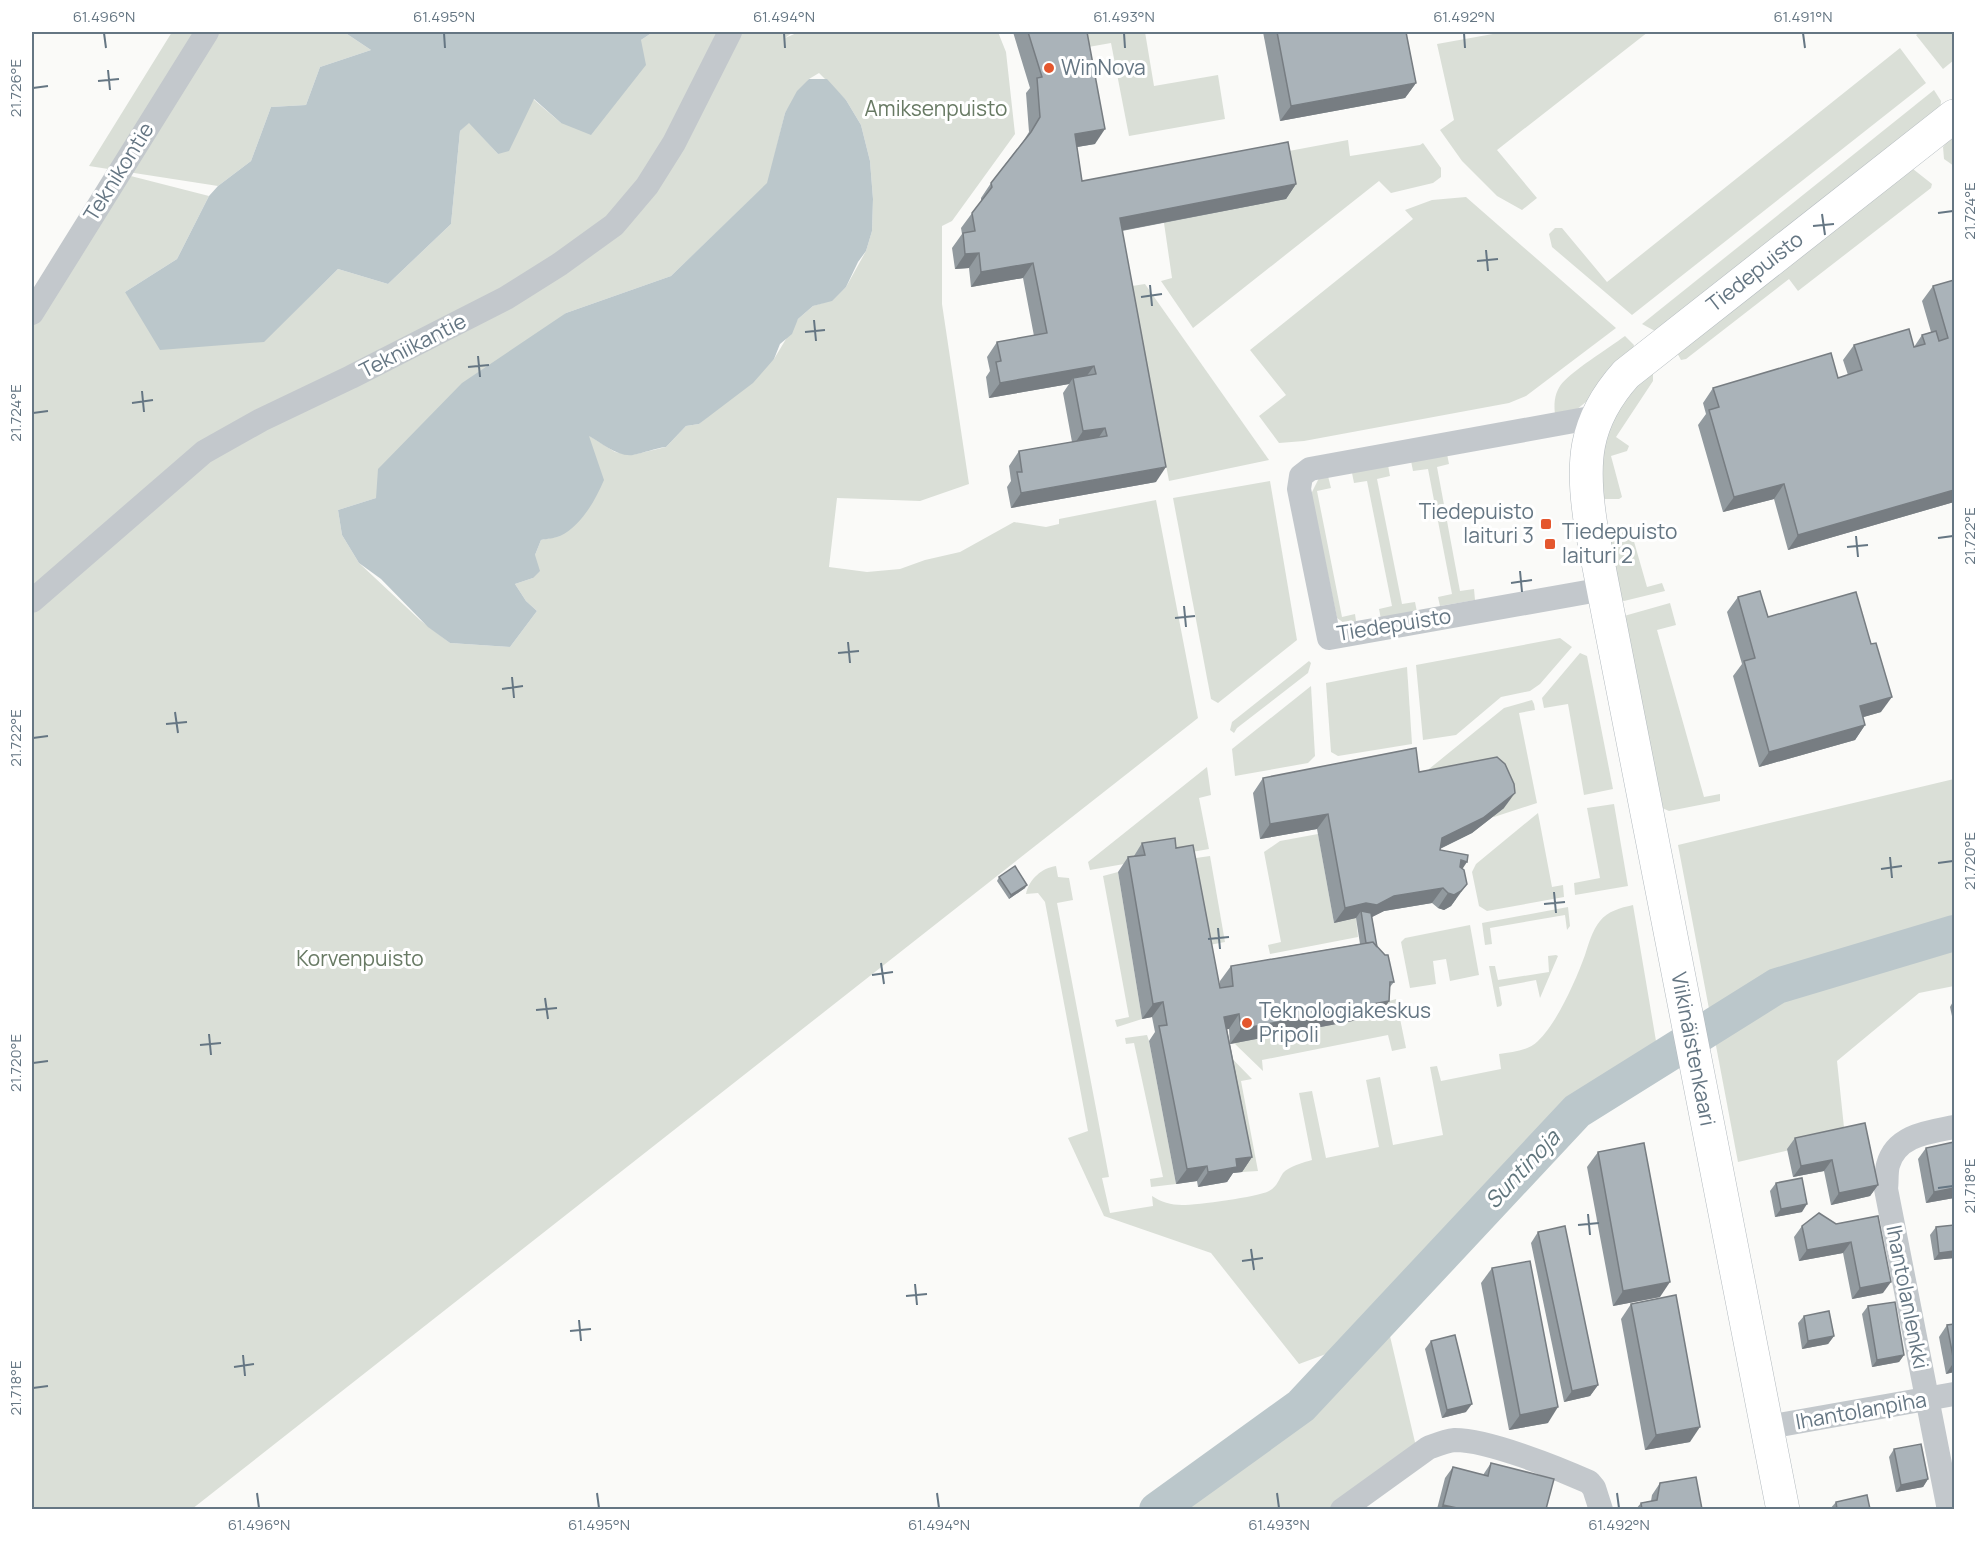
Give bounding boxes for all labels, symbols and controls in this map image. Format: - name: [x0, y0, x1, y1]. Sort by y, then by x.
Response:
- text: 61.496°N: [73, 6, 135, 27]
- text: 61.495°N: [413, 6, 475, 27]
- text: 61.494°N: [753, 6, 815, 27]
- text: 61.493°N: [1093, 6, 1155, 27]
- text: 61.492°N: [1433, 6, 1495, 27]
- text: 61.491°N: [1773, 6, 1833, 27]
- place label: WinNova: [1061, 53, 1146, 81]
- text: 21.726°E: [5, 59, 26, 117]
- marker: WinNova: [1042, 61, 1056, 75]
- park label: Amiksenpuisto: [865, 94, 1007, 122]
- street label: Teknikontie: [77, 117, 160, 226]
- text: 21.724°E: [1959, 182, 1980, 240]
- street label: Tiedepuisto: [1700, 225, 1808, 318]
- street label: Tekniikantie: [355, 306, 471, 384]
- text: 21.724°E: [5, 384, 26, 442]
- place label: Tiedepuisto laituri 3: [1419, 497, 1534, 549]
- text: 21.722°E: [1959, 507, 1980, 565]
- marker: Tiedepuisto laituri 3: [1539, 517, 1553, 531]
- place label: Tiedepuisto laituri 2: [1562, 517, 1677, 569]
- marker: Tiedepuisto laituri 2: [1543, 537, 1557, 551]
- street label: Tiedepuisto: [1335, 601, 1453, 647]
- text: 21.722°E: [5, 709, 26, 767]
- text: 21.720°E: [1959, 832, 1980, 890]
- park label: Korvenpuisto: [296, 944, 424, 972]
- street label: Viikinäistenkaari: [1665, 970, 1723, 1128]
- place label: Teknologiakeskus Pripoli: [1259, 996, 1431, 1048]
- marker: Teknologiakeskus Pripoli: [1240, 1016, 1254, 1030]
- text: 21.720°E: [5, 1034, 26, 1092]
- water label: Suntinoja: [1478, 1122, 1567, 1215]
- text: 21.718°E: [1959, 1159, 1980, 1214]
- street label: Ihantolanlenkki: [1880, 1222, 1936, 1371]
- text: 21.718°E: [5, 1361, 26, 1416]
- street label: Ihantolanpiha: [1793, 1385, 1928, 1435]
- text: 61.496°N: [228, 1514, 290, 1535]
- text: 61.495°N: [568, 1514, 630, 1535]
- text: 61.494°N: [908, 1514, 970, 1535]
- text: 61.493°N: [1248, 1514, 1310, 1535]
- text: 61.492°N: [1588, 1514, 1650, 1535]

